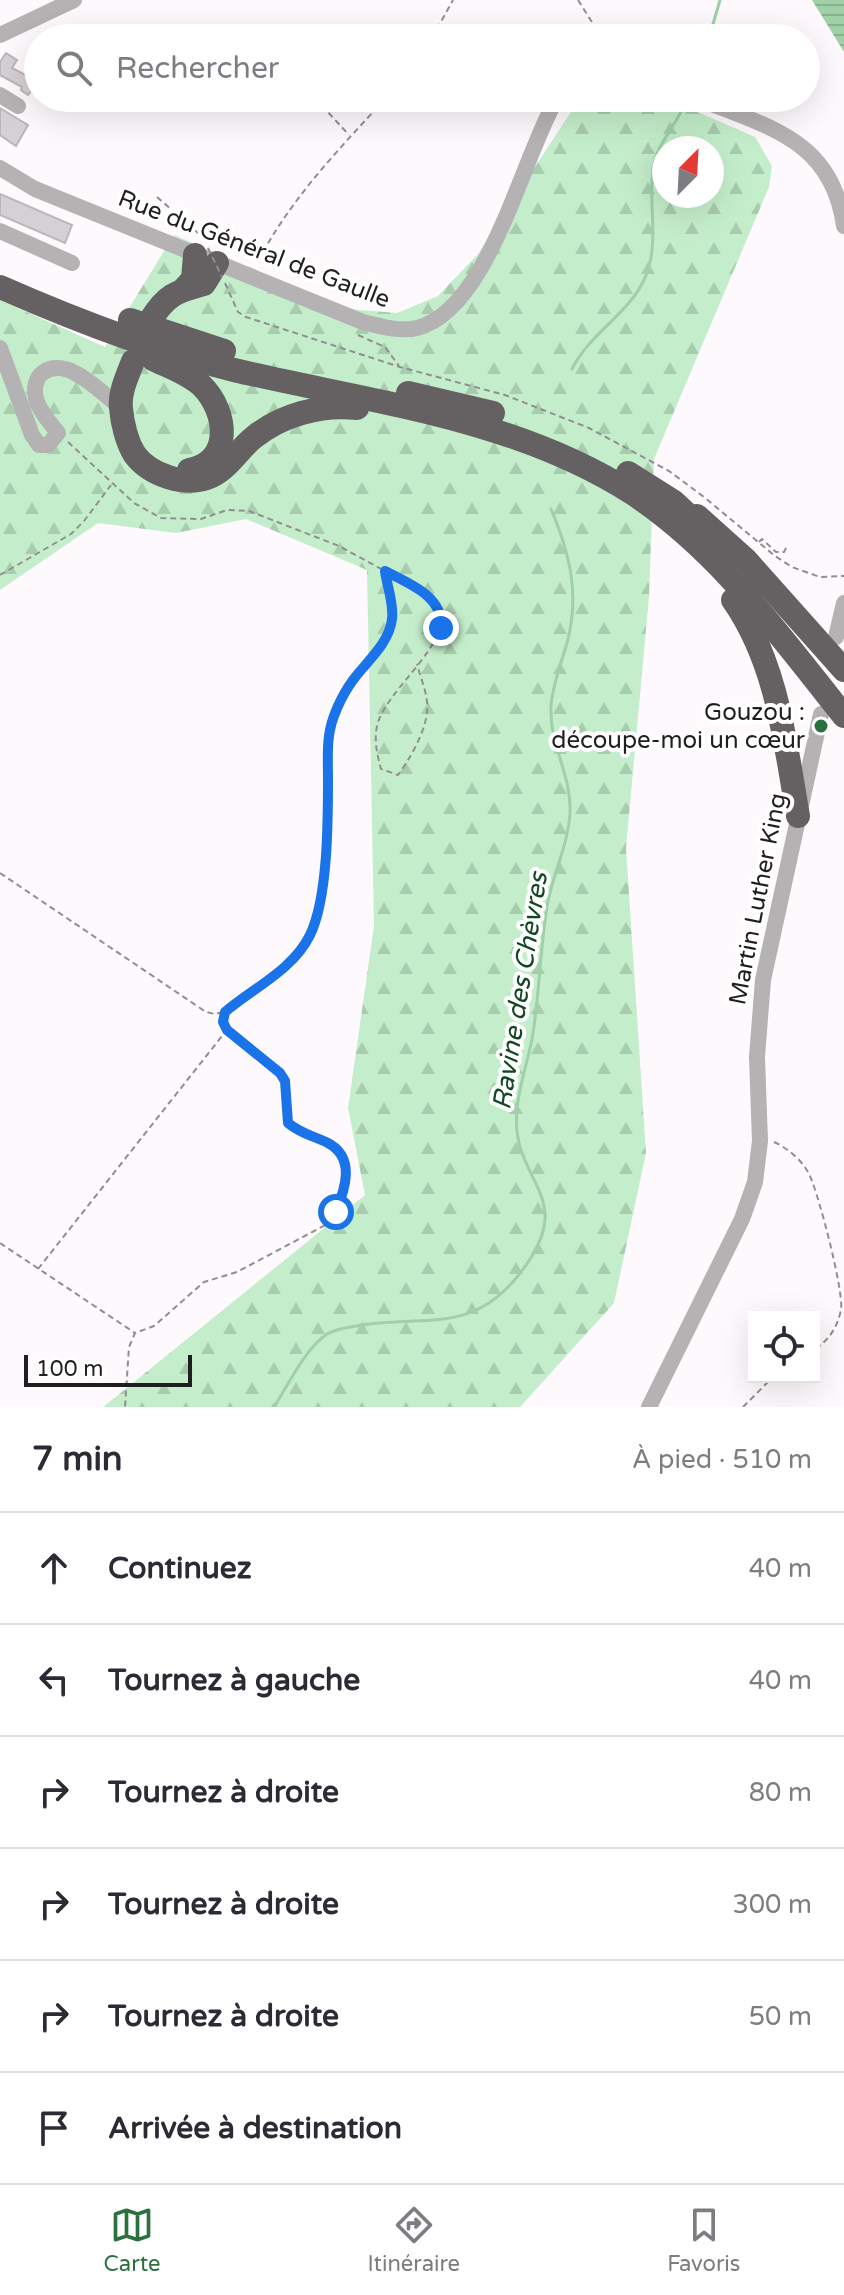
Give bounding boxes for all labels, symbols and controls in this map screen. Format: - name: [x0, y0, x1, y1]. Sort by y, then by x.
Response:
- search box: [24, 24, 820, 112]
- icon: search: [52, 46, 96, 90]
- text: Rechercher: [116, 50, 279, 87]
- north arrow: [652, 136, 724, 208]
- street label: Rue du Général de Gaulle: [114, 184, 394, 314]
- route end: [423, 610, 459, 646]
- place label: Gouzou : découpe-moi un cœur: [551, 698, 806, 755]
- marker: Gouzou : découpe-moi un cœur: [812, 717, 830, 735]
- street label: Martin Luther King: [723, 791, 793, 1007]
- water label: Ravine des Chèvres: [486, 869, 554, 1112]
- route start: [318, 1194, 354, 1230]
- map controls: [748, 1311, 820, 1383]
- button: locate: [748, 1311, 820, 1383]
- scale bar: [24, 1351, 192, 1387]
- text: 100 m: [36, 1356, 103, 1382]
- text: 7 min: [32, 1439, 123, 1480]
- text: À pied · 510 m: [632, 1444, 812, 1475]
- icon: ahead: [32, 1546, 76, 1590]
- text: Continuez: [108, 1550, 252, 1587]
- text: 40 m: [749, 1553, 812, 1584]
- icon: left: [32, 1658, 76, 1702]
- text: Tournez à gauche: [108, 1662, 360, 1699]
- text: 40 m: [749, 1665, 812, 1696]
- icon: right: [32, 1770, 76, 1814]
- text: Tournez à droite: [108, 1774, 339, 1811]
- text: 80 m: [749, 1777, 812, 1808]
- icon: right: [32, 1882, 76, 1926]
- text: Tournez à droite: [108, 1886, 339, 1923]
- text: 300 m: [732, 1889, 812, 1920]
- icon: right: [32, 1994, 76, 2038]
- text: Tournez à droite: [108, 1998, 339, 2035]
- text: 50 m: [749, 2001, 812, 2032]
- icon: arrive: [32, 2106, 76, 2150]
- text: Arrivée à destination: [108, 2110, 402, 2147]
- tab: Carte: [104, 2203, 160, 2277]
- tab: Itinéraire: [367, 2203, 460, 2277]
- tab: Favoris: [667, 2203, 740, 2277]

